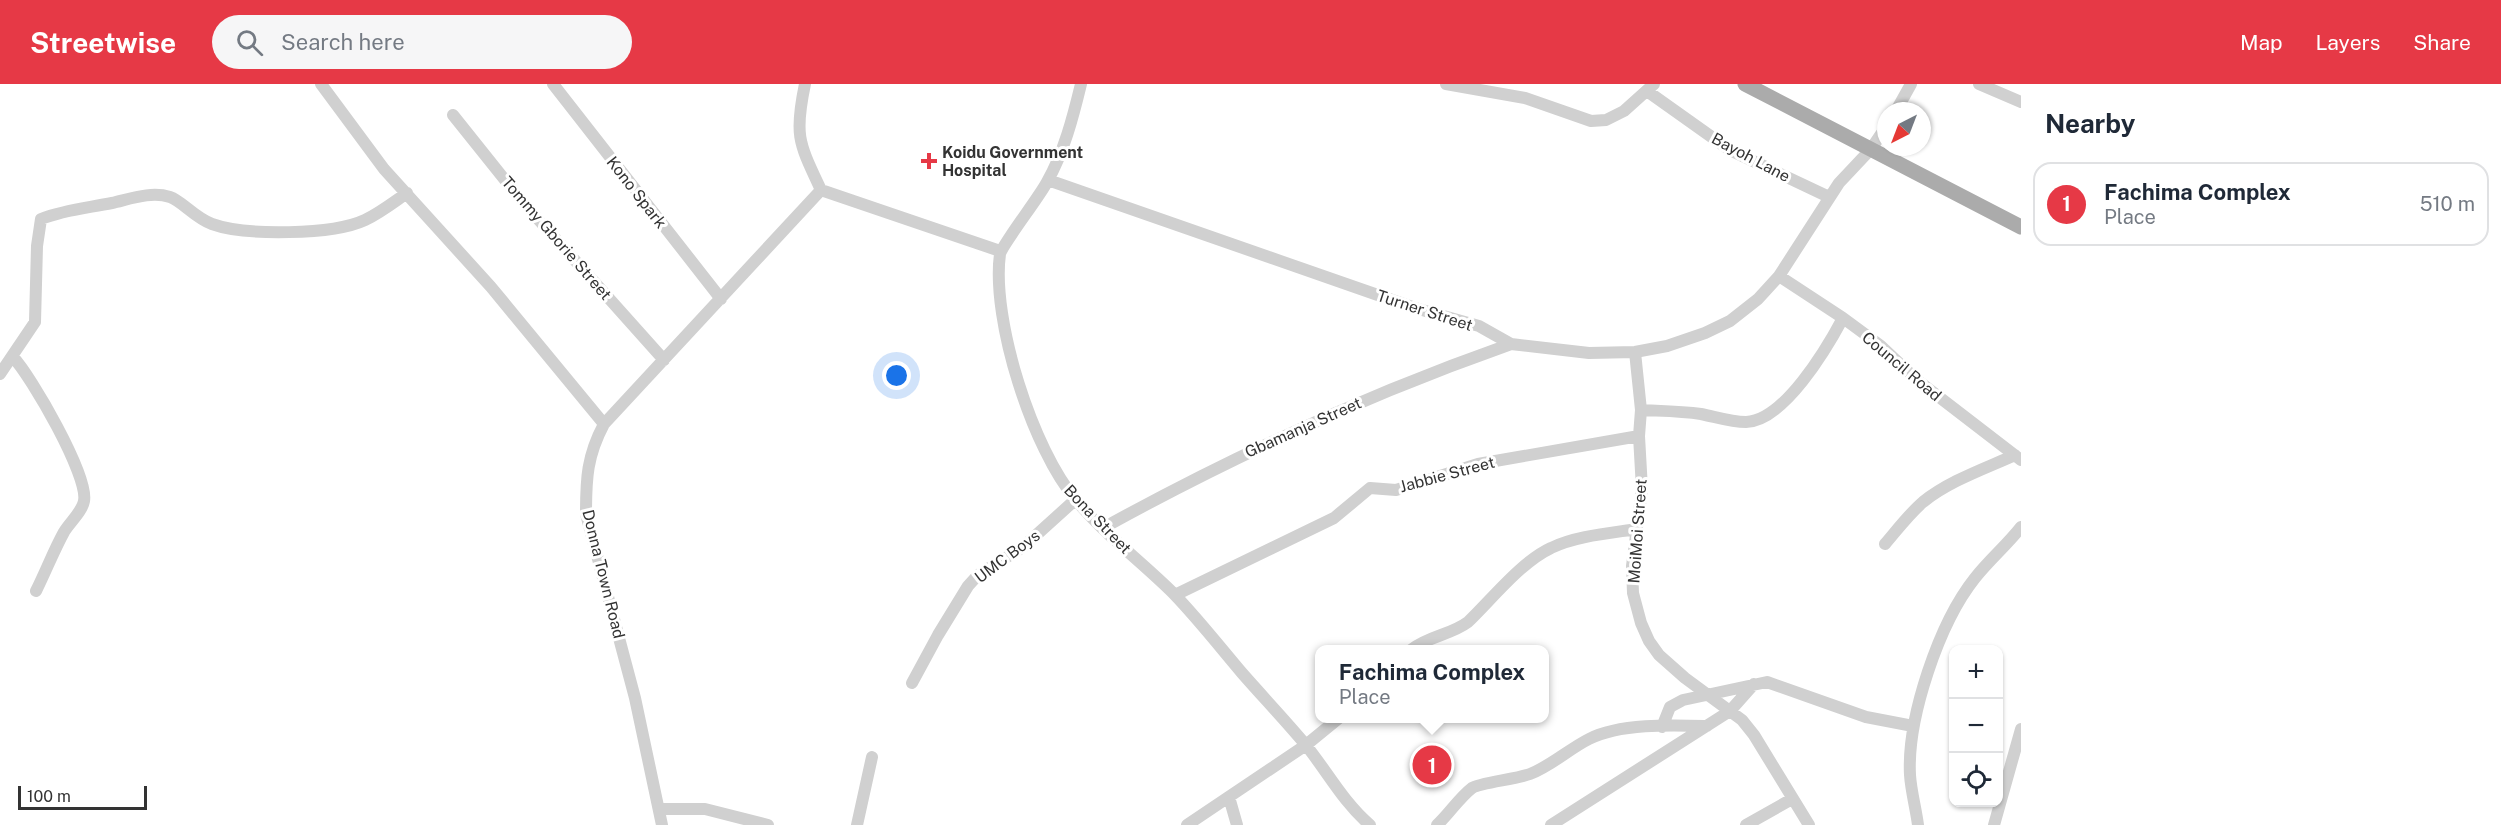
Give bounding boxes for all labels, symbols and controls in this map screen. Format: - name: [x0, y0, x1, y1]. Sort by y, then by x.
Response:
- search box: [212, 15, 632, 69]
- text: Streetwise: [30, 26, 176, 59]
- icon: search: [233, 26, 266, 59]
- text: Search here: [281, 29, 405, 55]
- text: Map: [2240, 30, 2283, 55]
- text: Layers: [2316, 30, 2380, 55]
- text: Share: [2413, 30, 2471, 55]
- north arrow: [1877, 102, 1931, 156]
- text: Nearby: [2045, 108, 2135, 139]
- street label: Bayoh Lane: [1708, 129, 1793, 186]
- place label: Koidu Government Hospital: [942, 143, 1084, 180]
- marker: Koidu Government Hospital: [920, 152, 938, 170]
- street label: Kono Spark: [603, 153, 671, 232]
- street label: Tommy Gborie Street: [498, 173, 615, 304]
- text: Fachima Complex: [2104, 179, 2291, 205]
- text: 1: [2062, 192, 2071, 216]
- text: 510 m: [2420, 192, 2475, 216]
- text: Place: [2104, 205, 2156, 229]
- street label: Turner Street: [1375, 286, 1475, 335]
- street label: Council Road: [1858, 328, 1945, 405]
- your location: [882, 361, 911, 390]
- street label: Gbamanja Street: [1242, 393, 1364, 462]
- street label: Jabbie Street: [1397, 453, 1497, 496]
- street label: MoiMoi Street: [1624, 478, 1651, 584]
- street label: Bona Street: [1060, 481, 1135, 558]
- street label: Donna Town Road: [578, 508, 629, 641]
- street label: UMC Boys: [971, 526, 1044, 587]
- popup: [1315, 645, 1549, 723]
- map controls: [1949, 645, 2003, 807]
- button: +: [1949, 645, 2003, 699]
- text: Fachima Complex: [1339, 659, 1525, 685]
- text: Place: [1339, 685, 1391, 709]
- button: −: [1949, 699, 2003, 753]
- pin: 1: [1412, 742, 1452, 788]
- button: locate: [1949, 753, 2003, 807]
- scale bar: [18, 783, 147, 810]
- text: 100 m: [27, 787, 71, 806]

